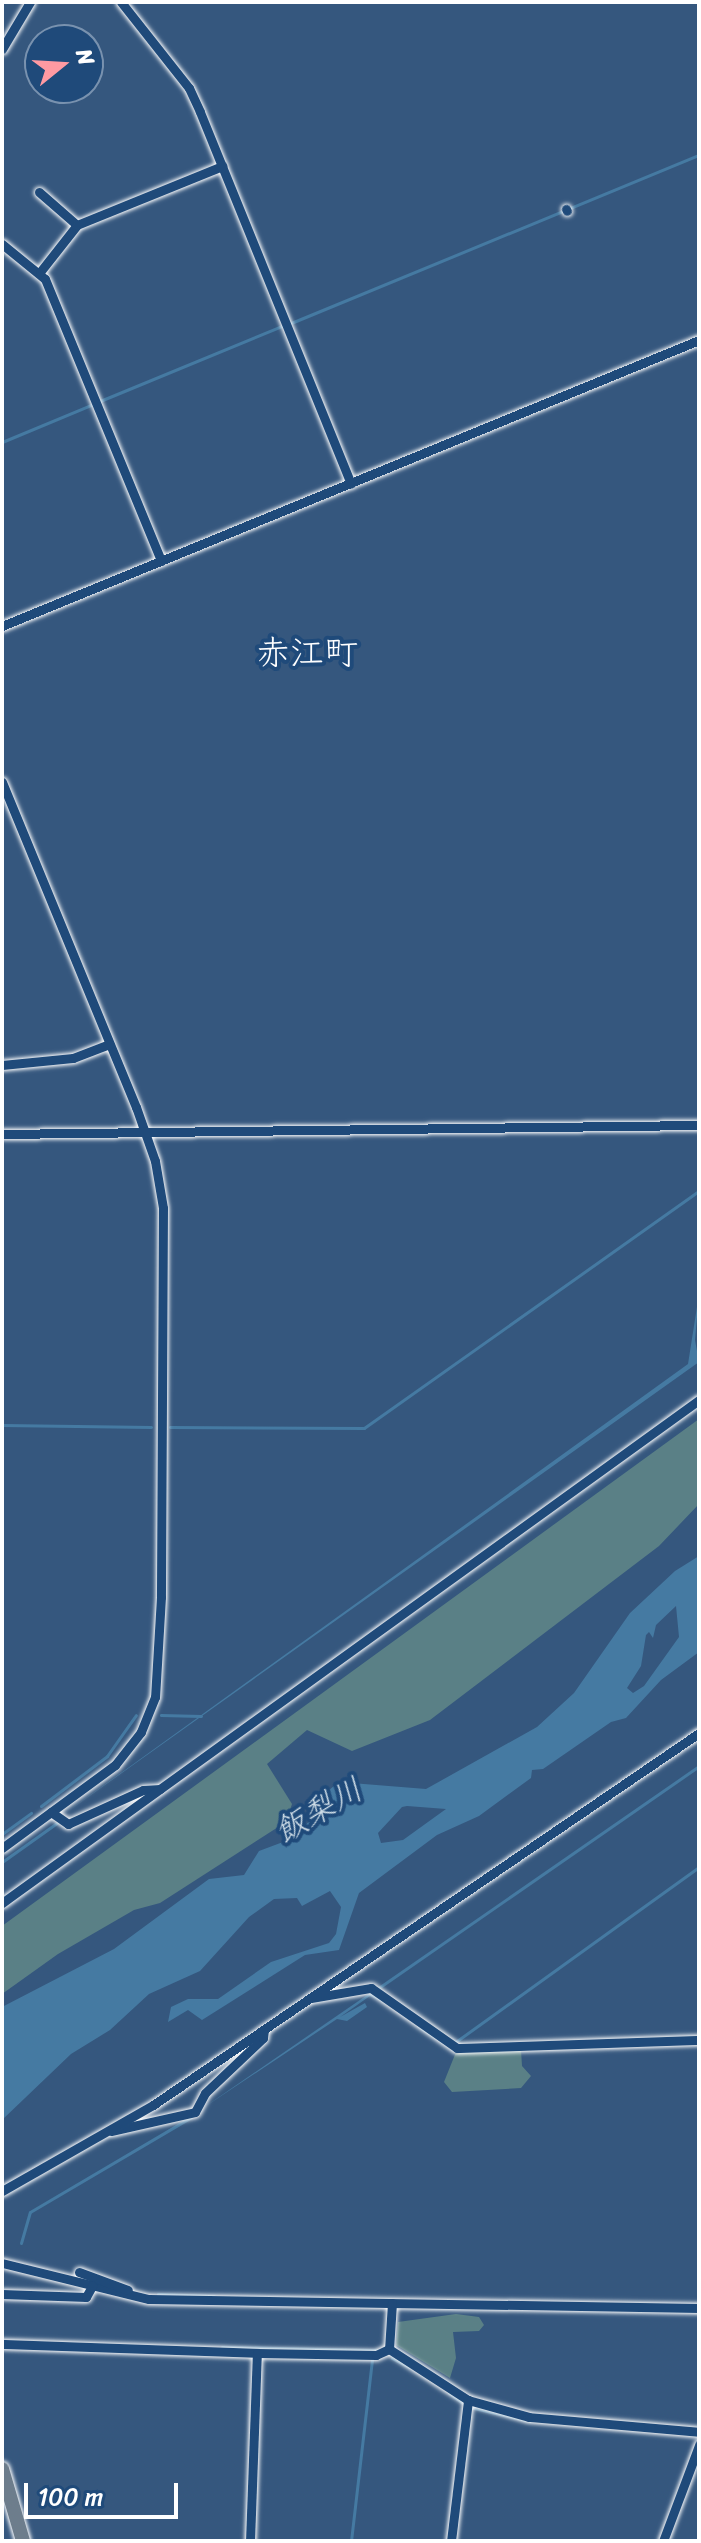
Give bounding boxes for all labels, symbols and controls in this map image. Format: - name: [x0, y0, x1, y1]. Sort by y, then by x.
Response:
- north arrow: [24, 24, 104, 104]
- text: N: [64, 44, 106, 70]
- district label: 赤江町: [256, 634, 358, 674]
- water label: 飯梨川: [268, 1770, 370, 1852]
- scale bar: [28, 2467, 182, 2517]
- text: 100 m: [38, 2476, 103, 2518]

